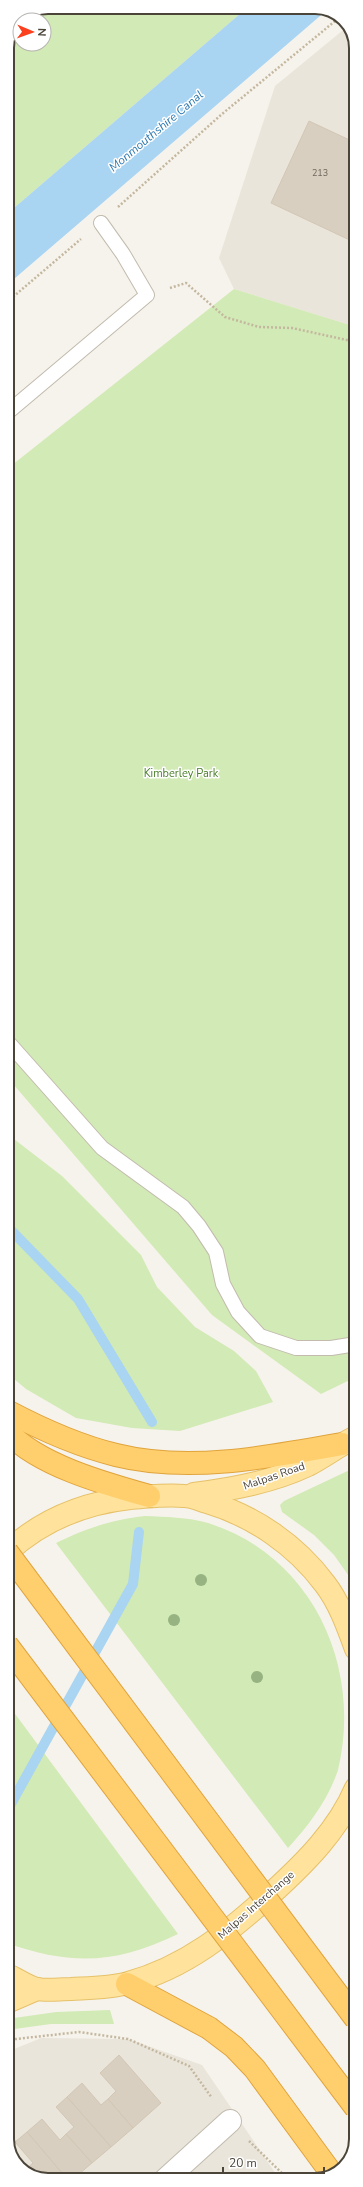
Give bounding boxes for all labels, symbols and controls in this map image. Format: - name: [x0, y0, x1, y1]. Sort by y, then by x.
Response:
- north arrow: [12, 12, 52, 52]
- text: N: [34, 28, 49, 37]
- water label: Monmouthshire Canal: [105, 87, 207, 175]
- house number: 213: [312, 167, 328, 179]
- park label: Kimberley Park: [144, 766, 219, 781]
- street label: Malpas Road: [241, 1458, 307, 1494]
- street label: Malpas Interchange: [214, 1867, 298, 1943]
- scale bar: [223, 2149, 324, 2175]
- text: 20 m: [229, 2155, 257, 2171]

